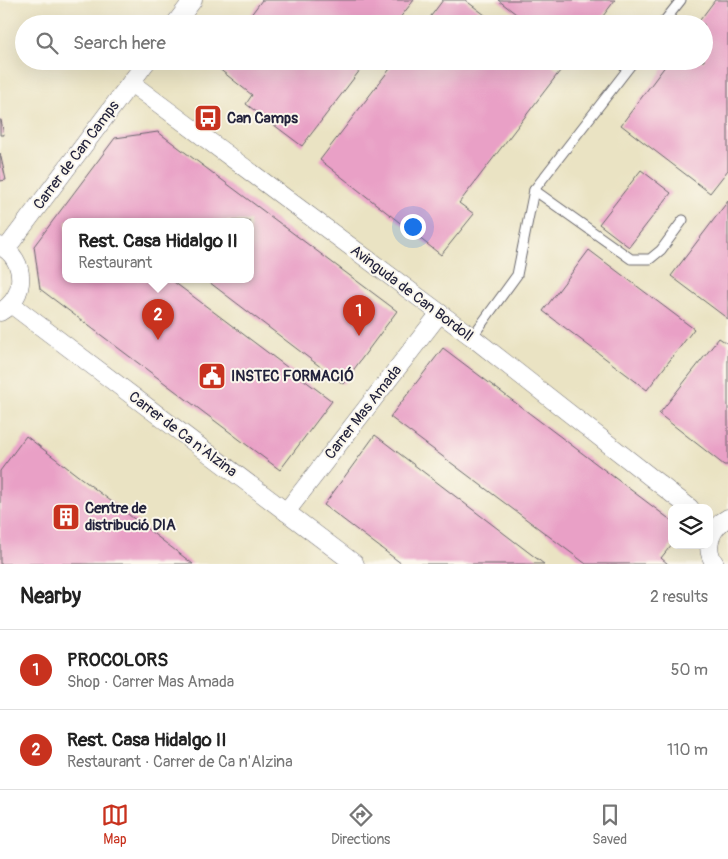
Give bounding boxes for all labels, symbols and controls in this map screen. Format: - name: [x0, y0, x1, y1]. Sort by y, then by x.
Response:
- search box: [15, 15, 713, 70]
- icon: search: [33, 29, 61, 57]
- text: Search here: [73, 31, 166, 55]
- street label: Carrer de Can Camps: [29, 97, 124, 214]
- bus stop icon: Can Camps: [193, 103, 223, 133]
- place label: Can Camps: [227, 109, 298, 128]
- your location: [400, 214, 426, 240]
- popup: [62, 218, 254, 283]
- text: Rest. Casa Hidalgo II: [78, 229, 238, 253]
- street label: Avinguda de Can Bordoll: [347, 241, 477, 346]
- text: Restaurant: [78, 253, 152, 273]
- pin: 1: [343, 295, 375, 336]
- pin: 2: [142, 299, 174, 340]
- public building icon: INSTEC FORMACIÓ: [197, 361, 227, 391]
- street label: Carrer Mas Amada: [321, 361, 406, 463]
- place label: INSTEC FORMACIÓ: [231, 366, 354, 386]
- street label: Carrer de Ca n'Alzina: [125, 387, 241, 481]
- place label: Centre de distribució DIA: [85, 499, 176, 535]
- building icon: Centre de distribució DIA: [51, 502, 81, 532]
- map controls: [668, 504, 713, 549]
- button: layers: [668, 504, 713, 549]
- text: Nearby: [20, 583, 81, 610]
- text: 2 results: [650, 587, 708, 607]
- text: PROCOLORS: [67, 648, 168, 672]
- text: 1: [33, 660, 39, 680]
- text: 50 m: [671, 660, 708, 680]
- text: Shop · Carrer Mas Amada: [67, 672, 234, 692]
- text: Rest. Casa Hidalgo II: [67, 728, 227, 752]
- text: 2: [32, 740, 40, 760]
- text: 110 m: [667, 740, 708, 760]
- text: Restaurant · Carrer de Ca n'Alzina: [67, 752, 293, 772]
- tab: Map: [101, 801, 129, 848]
- tab: Directions: [331, 801, 390, 848]
- tab: Saved: [592, 801, 627, 848]

